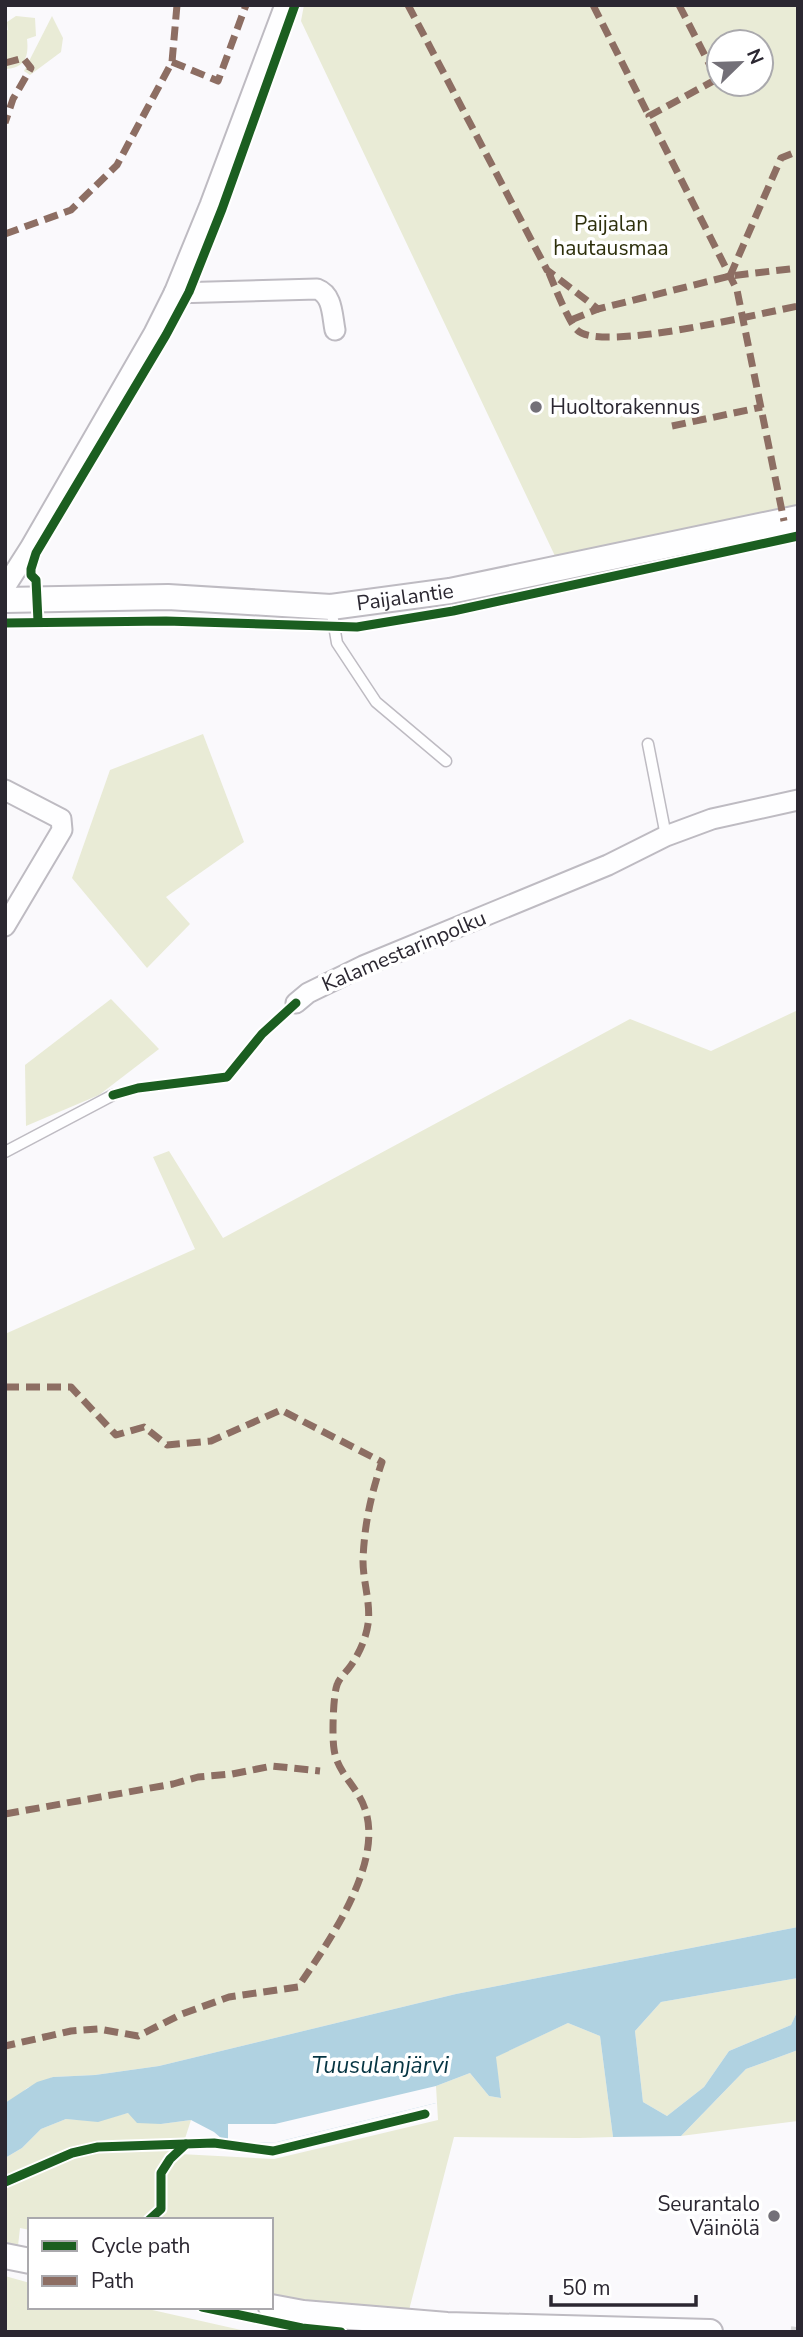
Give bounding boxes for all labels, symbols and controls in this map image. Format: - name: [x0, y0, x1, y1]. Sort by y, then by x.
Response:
- north arrow: [705, 28, 775, 98]
- text: N: [740, 45, 769, 68]
- park label: Paijalan hautausmaa: [553, 210, 669, 262]
- place label: Huoltorakennus: [550, 393, 700, 421]
- marker: Huoltorakennus: [528, 399, 544, 415]
- street label: Paijalantie: [355, 577, 455, 617]
- street label: Kalamestarinpolku: [318, 904, 490, 998]
- water label: Tuusulanjärvi: [311, 2050, 450, 2081]
- place label: Seurantalo Väinölä: [657, 2190, 760, 2242]
- marker: Seurantalo Väinölä: [766, 2208, 782, 2224]
- legend: [28, 2218, 273, 2309]
- text: Cycle path: [91, 2232, 190, 2260]
- scale bar: [551, 2264, 696, 2308]
- text: Path: [91, 2267, 134, 2295]
- text: 50 m: [562, 2274, 611, 2302]

